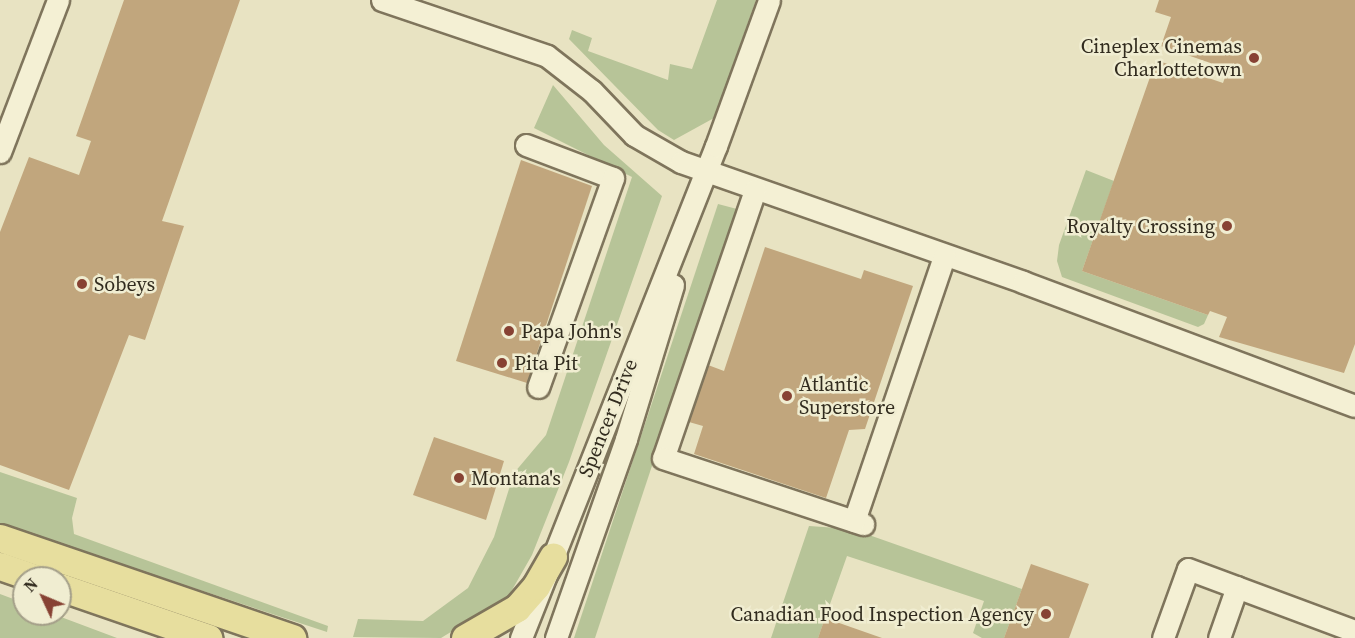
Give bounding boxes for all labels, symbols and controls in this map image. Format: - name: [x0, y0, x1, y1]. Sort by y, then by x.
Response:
- place label: Cineplex Cinemas Charlottetown: [1081, 34, 1242, 81]
- marker: Cineplex Cinemas Charlottetown: [1247, 51, 1261, 65]
- place label: Royalty Crossing: [1066, 214, 1215, 238]
- marker: Royalty Crossing: [1220, 219, 1234, 233]
- place label: Sobeys: [94, 272, 155, 296]
- marker: Sobeys: [75, 277, 89, 291]
- place label: Papa John's: [521, 319, 622, 343]
- marker: Papa John's: [502, 324, 516, 338]
- place label: Pita Pit: [514, 351, 578, 375]
- street label: Spencer Drive: [573, 355, 643, 481]
- marker: Pita Pit: [495, 356, 509, 370]
- place label: Atlantic Superstore: [799, 372, 895, 419]
- marker: Atlantic Superstore: [780, 389, 794, 403]
- place label: Montana's: [471, 466, 561, 490]
- marker: Montana's: [452, 471, 466, 485]
- north arrow: [12, 566, 72, 626]
- text: N: [19, 573, 42, 597]
- place label: Canadian Food Inspection Agency: [731, 602, 1034, 626]
- marker: Canadian Food Inspection Agency: [1039, 607, 1053, 621]

